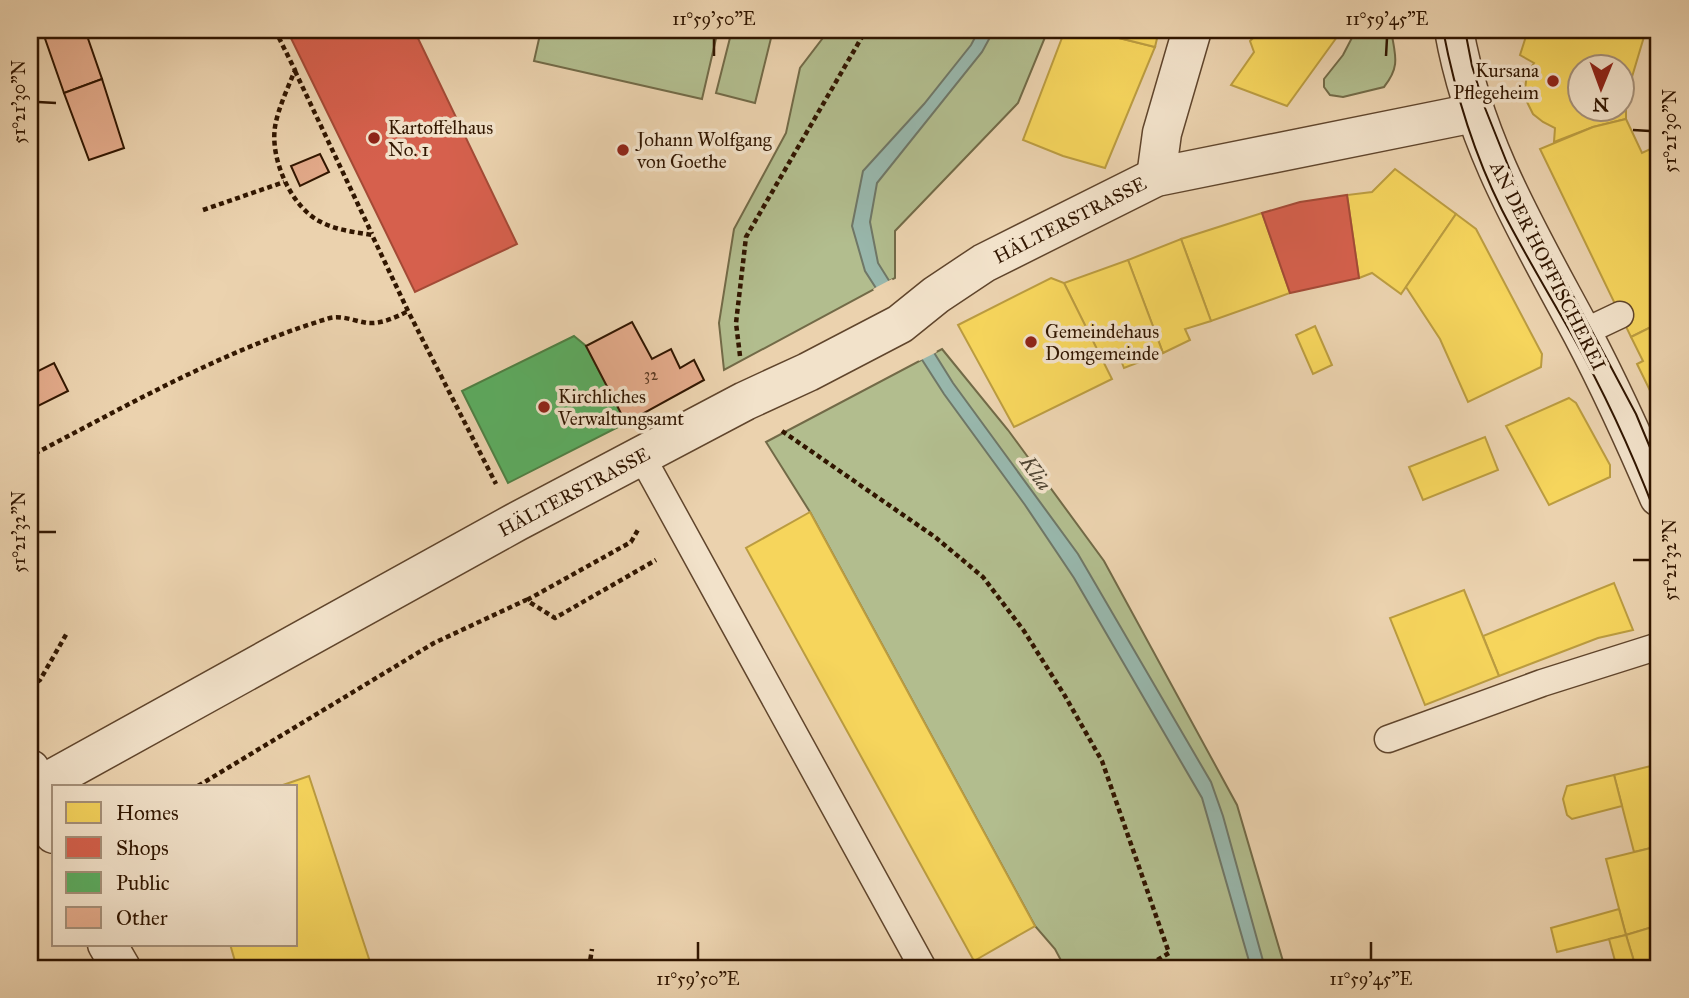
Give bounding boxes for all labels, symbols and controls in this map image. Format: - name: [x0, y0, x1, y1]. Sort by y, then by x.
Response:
- text: 11°59'50"E: [672, 8, 756, 30]
- text: 11°59'45"E: [1346, 8, 1429, 30]
- north arrow: [1566, 52, 1636, 122]
- place label: Kursana Pflegeheim: [1453, 59, 1540, 105]
- text: 51°21'30"N: [8, 60, 30, 144]
- marker: Kursana Pflegeheim: [1545, 73, 1561, 89]
- text: 51°21'30"N: [1659, 89, 1681, 173]
- text: N: [1592, 93, 1609, 116]
- place label: Kartoffelhaus No. 1: [388, 116, 493, 161]
- place label: Johann Wolfgang von Goethe: [635, 128, 772, 173]
- marker: Kartoffelhaus No. 1: [366, 130, 382, 146]
- marker: Johann Wolfgang von Goethe: [615, 142, 631, 158]
- street label: AN DER HOFFISCHEREI: [1485, 157, 1611, 374]
- street label: HÄLTERSTRASSE: [990, 171, 1151, 268]
- place label: Gemeindehaus Domgemeinde: [1045, 320, 1159, 366]
- marker: Gemeindehaus Domgemeinde: [1023, 334, 1039, 350]
- house number: 32: [644, 365, 658, 384]
- place label: Kirchliches Verwaltungsamt: [557, 385, 684, 431]
- marker: Kirchliches Verwaltungsamt: [536, 399, 552, 415]
- street label: HÄLTERSTRASSE: [494, 442, 654, 542]
- water label: Klia: [1014, 449, 1057, 496]
- text: 51°21'32"N: [8, 491, 30, 573]
- text: 51°21'32"N: [1659, 519, 1681, 601]
- legend: [52, 785, 298, 946]
- text: Homes: [116, 800, 179, 826]
- text: Shops: [116, 835, 169, 861]
- text: Public: [116, 870, 170, 896]
- text: Other: [116, 905, 168, 931]
- text: 11°59'50"E: [656, 968, 740, 990]
- text: 11°59'45"E: [1330, 968, 1413, 990]

